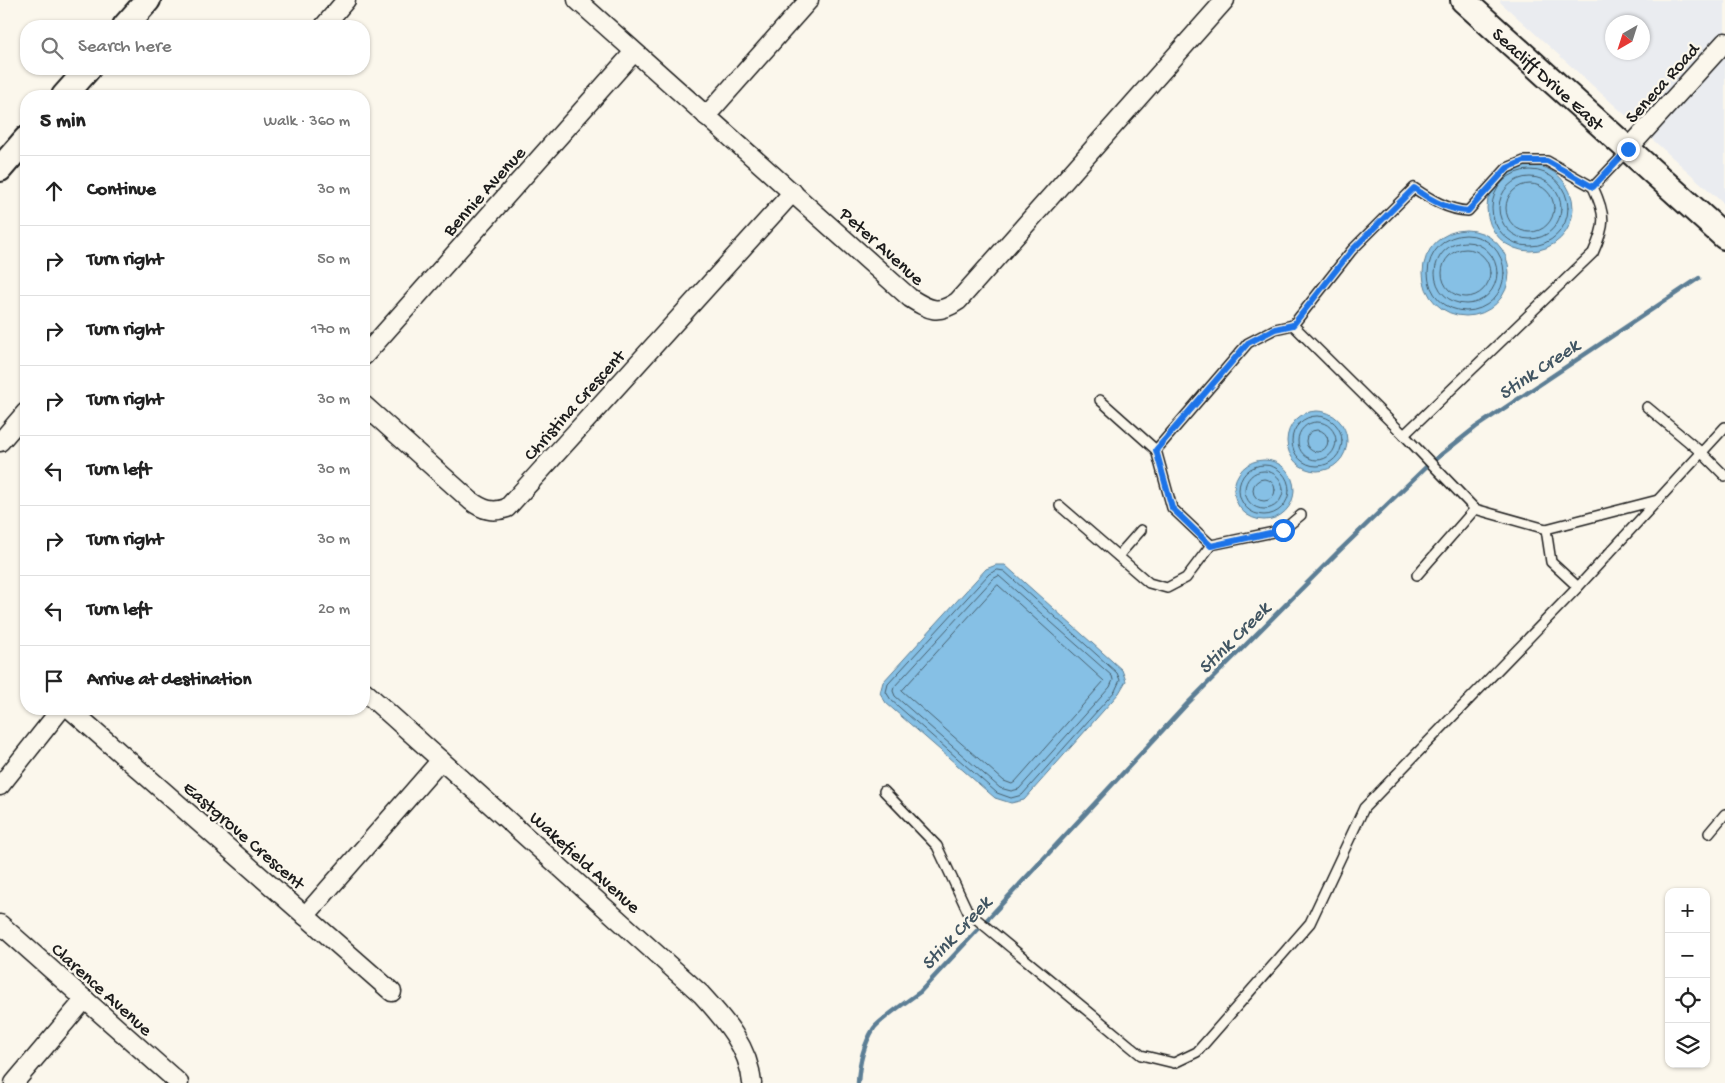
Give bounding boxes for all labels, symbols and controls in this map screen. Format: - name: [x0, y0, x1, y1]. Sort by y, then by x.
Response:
- north arrow: [1605, 15, 1650, 60]
- search box: [20, 20, 370, 75]
- street label: Seacliff Drive East: [1486, 24, 1609, 138]
- icon: search: [38, 34, 66, 62]
- text: Search here: [78, 36, 172, 59]
- street label: Seneca Road: [1621, 38, 1707, 129]
- text: 5 min: [40, 110, 85, 135]
- text: Walk · 360 m: [264, 113, 350, 132]
- route end: [1617, 138, 1640, 161]
- street label: Bennie Avenue: [439, 142, 532, 243]
- icon: ahead: [40, 177, 68, 205]
- text: Continue: [87, 179, 156, 202]
- text: 30 m: [317, 181, 350, 200]
- street label: Peter Avenue: [833, 203, 928, 292]
- icon: right: [40, 247, 68, 275]
- text: Turn right: [87, 249, 163, 272]
- text: 50 m: [317, 251, 350, 270]
- icon: right: [40, 317, 68, 345]
- text: Turn right: [87, 319, 163, 342]
- text: 170 m: [311, 321, 350, 340]
- water label: Stink Creek: [1495, 334, 1586, 406]
- street label: Christina Crescent: [520, 345, 633, 466]
- icon: right: [40, 387, 68, 415]
- text: Turn right: [87, 389, 163, 412]
- text: 30 m: [317, 391, 350, 410]
- icon: left: [40, 457, 68, 485]
- text: Turn left: [87, 459, 151, 482]
- text: 30 m: [317, 461, 350, 480]
- route start: [1272, 519, 1295, 542]
- icon: right: [40, 527, 68, 555]
- text: Turn right: [87, 529, 163, 552]
- text: 30 m: [317, 531, 350, 550]
- icon: left: [40, 597, 68, 625]
- water label: Stink Creek: [1195, 597, 1278, 680]
- text: Turn left: [87, 599, 151, 622]
- text: 20 m: [318, 601, 350, 620]
- icon: arrive: [40, 667, 68, 695]
- text: Arrive at destination: [87, 669, 251, 692]
- street label: Eastgrove Crescent: [177, 777, 310, 897]
- street label: Wakefield Avenue: [523, 808, 644, 920]
- map controls: [1665, 888, 1710, 1068]
- button: +: [1665, 888, 1710, 933]
- water label: Stink Creek: [918, 891, 999, 976]
- button: −: [1665, 933, 1710, 978]
- street label: Clarence Avenue: [45, 939, 156, 1042]
- button: locate: [1665, 978, 1710, 1023]
- button: layers: [1665, 1023, 1710, 1068]

